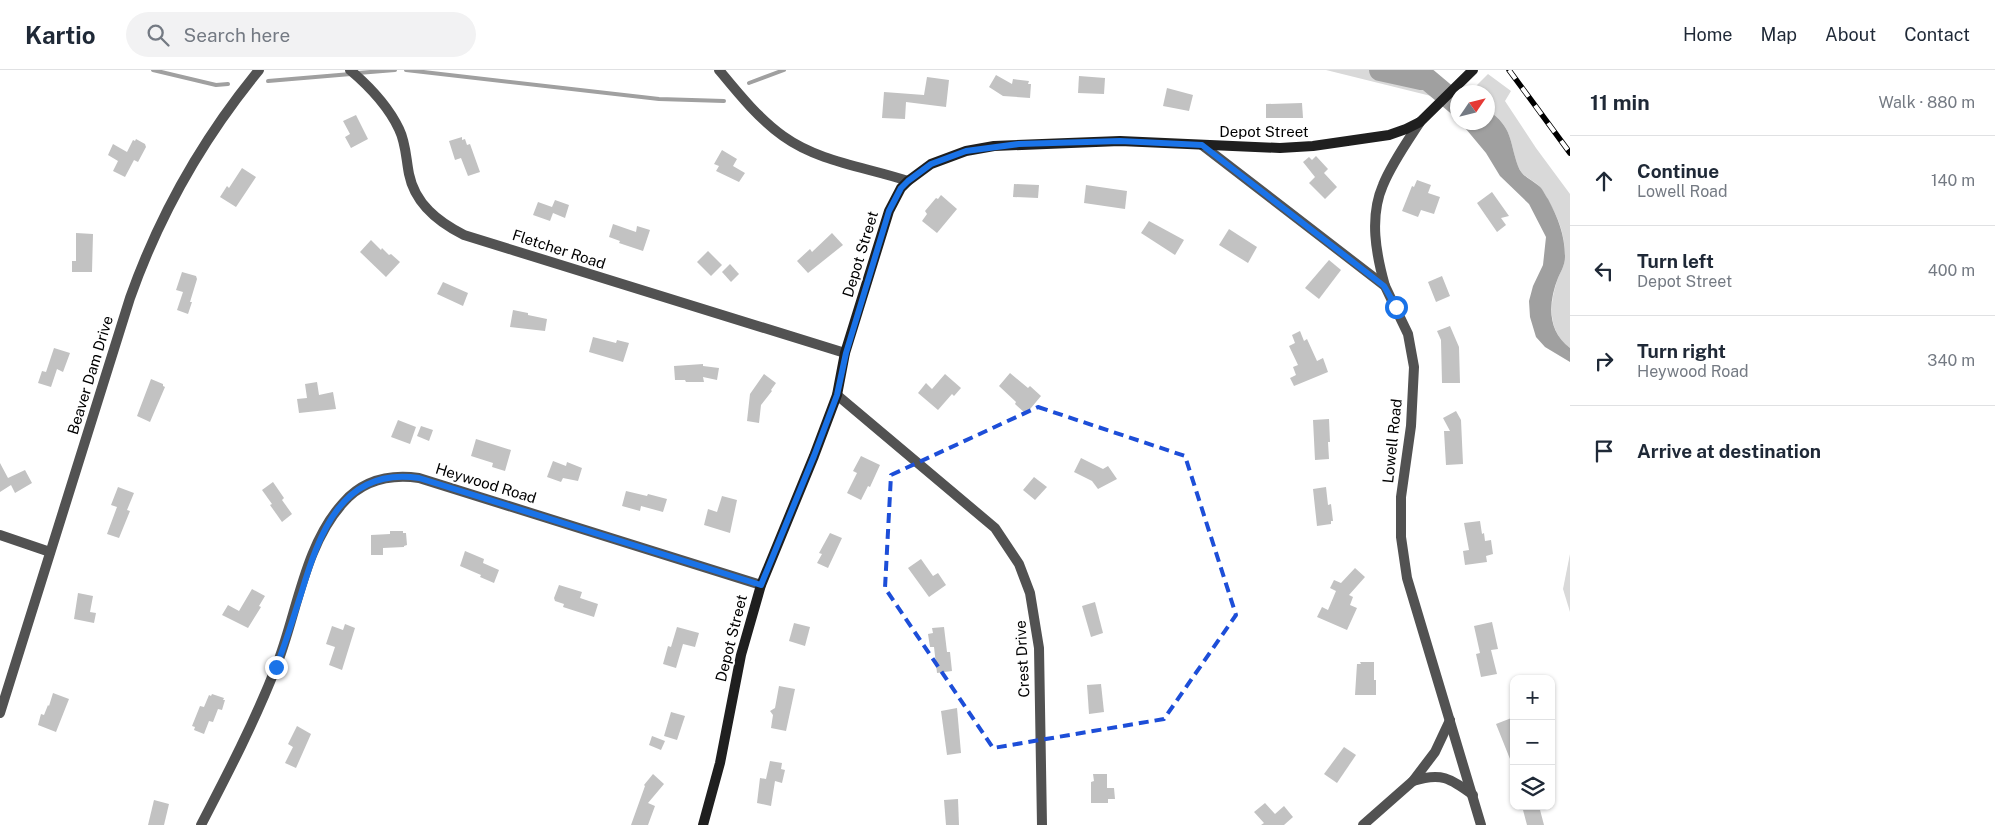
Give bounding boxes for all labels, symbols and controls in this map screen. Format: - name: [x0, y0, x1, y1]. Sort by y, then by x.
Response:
- search box: [126, 12, 476, 57]
- text: Kartio: [25, 21, 96, 49]
- icon: search: [144, 21, 172, 49]
- text: Search here: [184, 24, 290, 46]
- text: Home: [1683, 24, 1733, 45]
- text: Map: [1761, 24, 1797, 45]
- text: About: [1825, 24, 1876, 45]
- text: Contact: [1904, 24, 1970, 45]
- north arrow: [1450, 85, 1495, 130]
- text: 11 min: [1590, 90, 1650, 115]
- text: Walk · 880 m: [1878, 93, 1975, 112]
- street label: Depot Street: [1219, 123, 1309, 140]
- text: Continue: [1637, 160, 1719, 182]
- icon: ahead: [1590, 167, 1618, 195]
- text: 140 m: [1931, 171, 1975, 190]
- text: Lowell Road: [1637, 182, 1727, 201]
- street label: Depot Street: [839, 209, 881, 299]
- street label: Fletcher Road: [510, 226, 608, 272]
- text: Turn left: [1637, 250, 1714, 272]
- icon: left: [1590, 257, 1618, 285]
- text: 400 m: [1928, 261, 1975, 280]
- text: Depot Street: [1637, 272, 1732, 291]
- route start: [1385, 296, 1408, 319]
- street label: Beaver Dam Drive: [64, 314, 116, 436]
- text: Turn right: [1637, 340, 1726, 362]
- icon: right: [1590, 347, 1618, 375]
- text: 340 m: [1927, 351, 1975, 370]
- text: Heywood Road: [1637, 362, 1749, 381]
- street label: Lowell Road: [1379, 398, 1405, 484]
- icon: arrive: [1590, 437, 1618, 465]
- text: Arrive at destination: [1637, 440, 1821, 462]
- street label: Heywood Road: [434, 460, 538, 506]
- street label: Depot Street: [712, 592, 750, 683]
- street label: Crest Drive: [1011, 620, 1033, 698]
- route end: [265, 656, 288, 679]
- map controls: [1510, 675, 1555, 810]
- button: +: [1510, 675, 1555, 720]
- button: −: [1510, 720, 1555, 765]
- button: layers: [1510, 765, 1555, 810]

